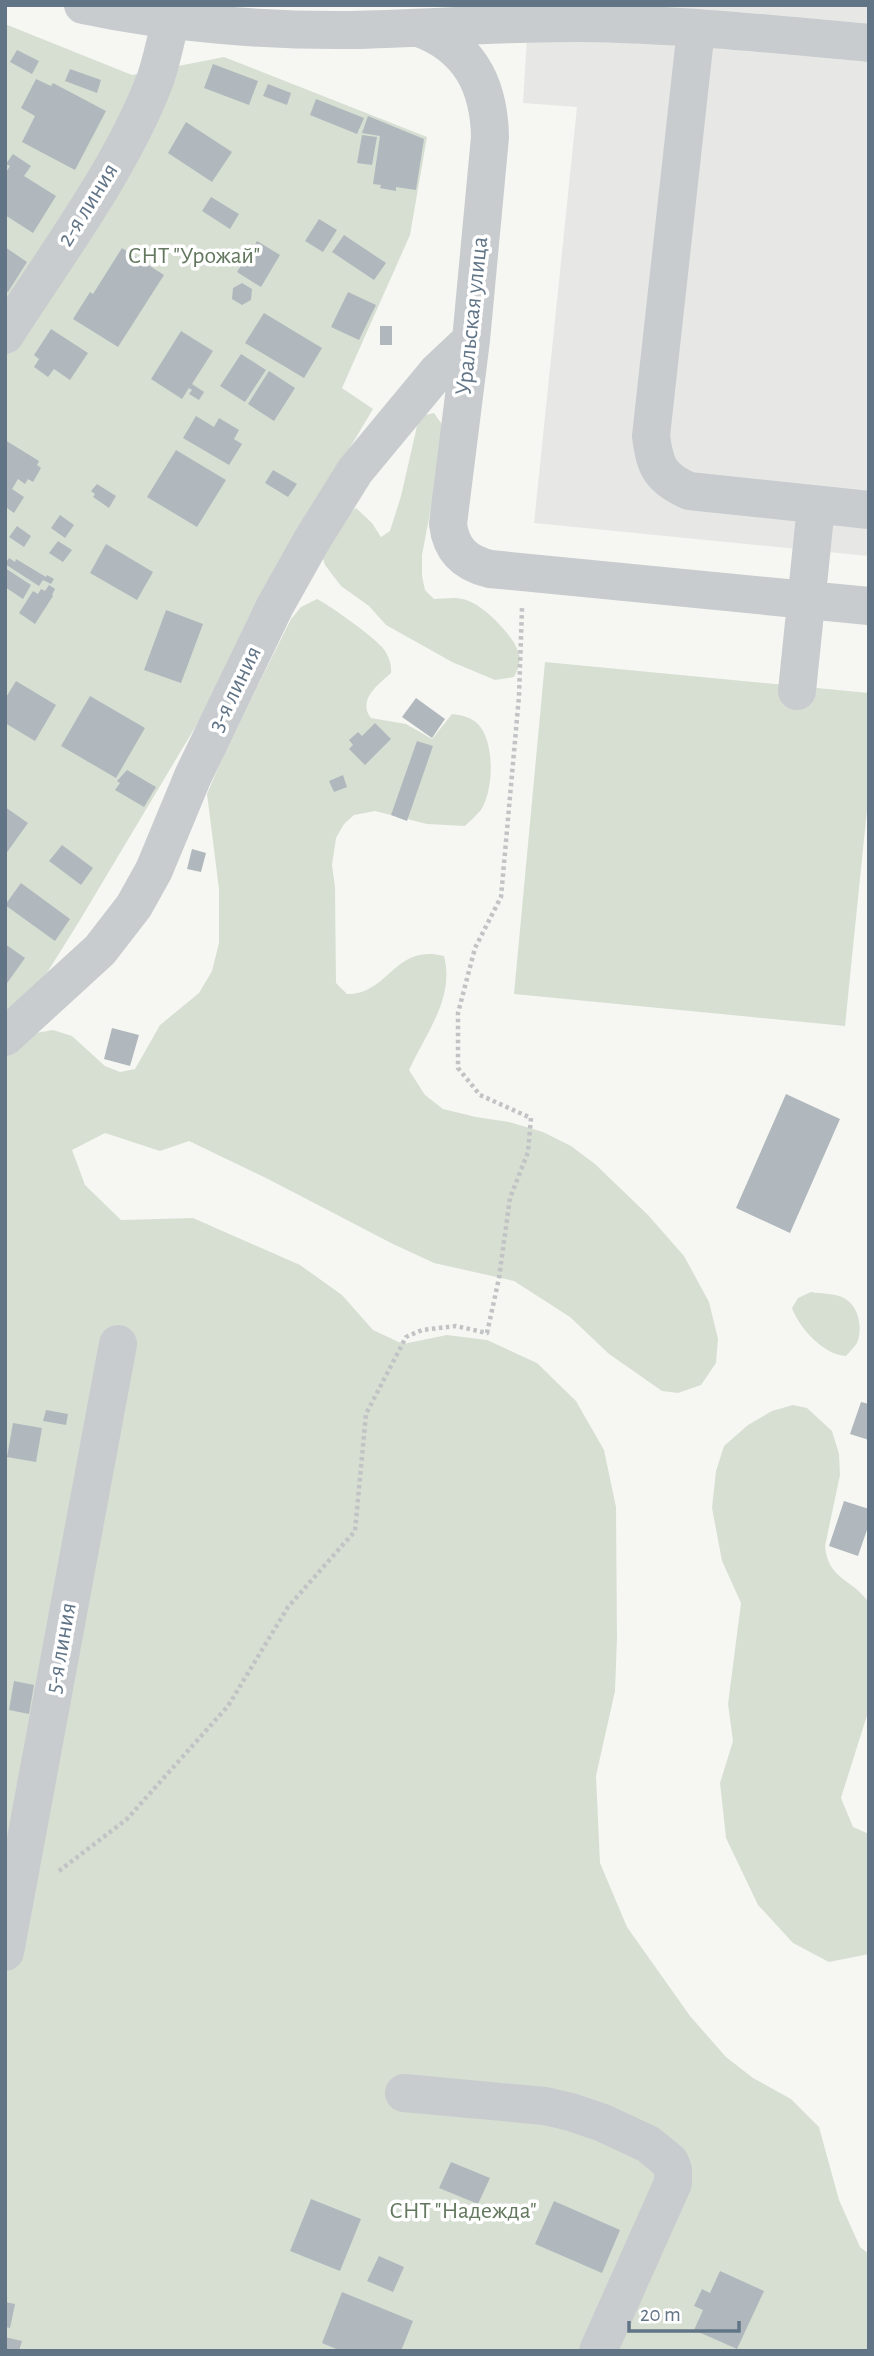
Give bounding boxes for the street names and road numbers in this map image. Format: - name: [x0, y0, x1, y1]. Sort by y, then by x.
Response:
- street label: 2-я линия: [53, 159, 123, 251]
- street label: Уральская улица: [452, 235, 492, 397]
- street label: 3-я линия: [204, 642, 266, 736]
- street label: 5-я линия: [41, 1601, 81, 1695]

